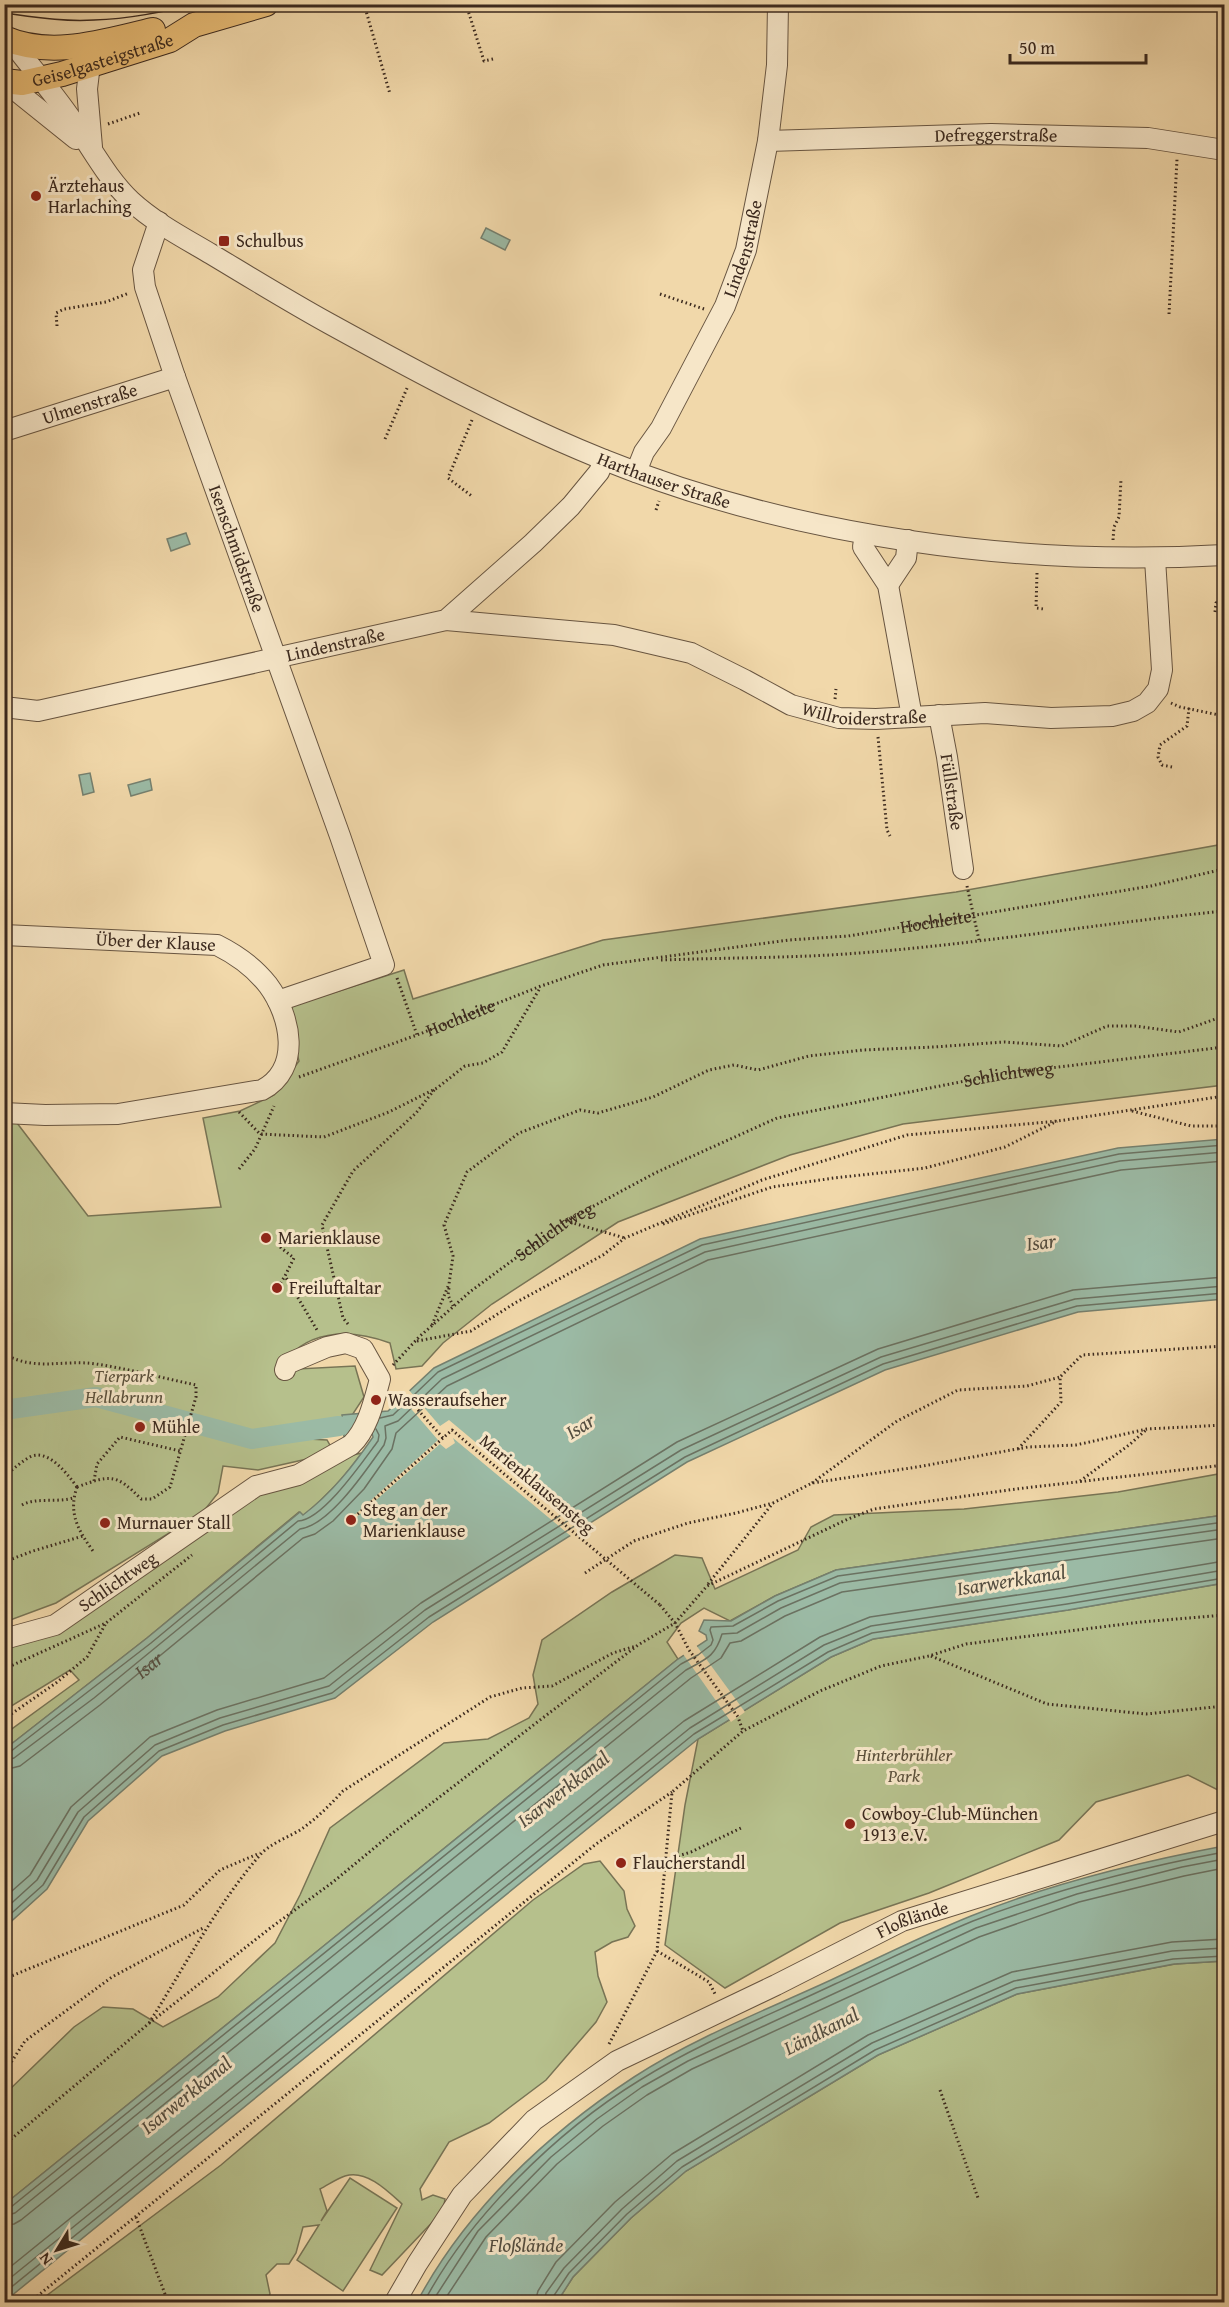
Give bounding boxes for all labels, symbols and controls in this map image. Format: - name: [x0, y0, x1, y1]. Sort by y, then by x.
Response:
- street label: Geiselgasteigstraße: [29, 26, 177, 93]
- scale bar: [1010, 27, 1146, 65]
- text: 50 m: [1019, 34, 1055, 61]
- street label: Defreggerstraße: [934, 120, 1058, 149]
- place label: Ärztehaus Harlaching: [48, 172, 131, 220]
- marker: Ärztehaus Harlaching: [29, 189, 43, 203]
- street label: Lindenstraße: [715, 198, 769, 301]
- place label: Schulbus: [236, 227, 304, 254]
- marker: Schulbus: [217, 234, 231, 248]
- street label: Ulmenstraße: [39, 376, 141, 431]
- street label: Harthauser Straße: [593, 444, 734, 515]
- street label: Isenschmidstraße: [202, 481, 273, 616]
- street label: Lindenstraße: [283, 620, 387, 668]
- street label: Willroiderstraße: [799, 695, 927, 732]
- street label: Füllstraße: [934, 752, 971, 832]
- street label: Hochleite: [898, 902, 974, 940]
- street label: Über der Klause: [95, 925, 216, 958]
- street label: Hochleite: [422, 992, 499, 1043]
- street label: Schlichtweg: [961, 1054, 1055, 1094]
- street label: Schlichtweg: [509, 1195, 598, 1268]
- place label: Marienklause: [278, 1224, 380, 1251]
- water label: Isar: [1024, 1225, 1058, 1258]
- marker: Marienklause: [259, 1231, 273, 1245]
- place label: Freiluftaltar: [289, 1274, 382, 1301]
- marker: Freiluftaltar: [270, 1281, 284, 1295]
- park label: Tierpark Hellabrunn: [84, 1362, 163, 1410]
- place label: Wasseraufseher: [388, 1386, 507, 1413]
- marker: Wasseraufseher: [369, 1393, 383, 1407]
- water label: Isar: [559, 1405, 600, 1446]
- place label: Mühle: [152, 1413, 200, 1440]
- marker: Mühle: [133, 1420, 147, 1434]
- street label: Marienklausensteg: [474, 1427, 601, 1540]
- place label: Steg an der Marienklause: [363, 1496, 465, 1544]
- place label: Murnauer Stall: [117, 1509, 231, 1536]
- marker: Steg an der Marienklause: [344, 1513, 358, 1527]
- marker: Murnauer Stall: [98, 1516, 112, 1530]
- street label: Schlichtweg: [72, 1544, 162, 1618]
- water label: Isarwerkkanal: [954, 1557, 1067, 1602]
- water label: Isar: [128, 1644, 169, 1685]
- park label: Hinterbrühler Park: [855, 1741, 953, 1789]
- water label: Isarwerkkanal: [511, 1743, 615, 1834]
- place label: Cowboy-Club-München 1913 e.V.: [862, 1800, 1038, 1848]
- marker: Cowboy-Club-München 1913 e.V.: [843, 1817, 857, 1831]
- place label: Flaucherstandl: [633, 1849, 746, 1876]
- marker: Flaucherstandl: [614, 1856, 628, 1870]
- street label: Floßlände: [871, 1893, 952, 1945]
- water label: Ländkanal: [777, 1999, 863, 2062]
- water label: Isarwerkkanal: [134, 2049, 238, 2140]
- north arrow: [27, 2220, 87, 2280]
- water label: Floßlände: [488, 2230, 563, 2259]
- text: N: [32, 2247, 58, 2271]

